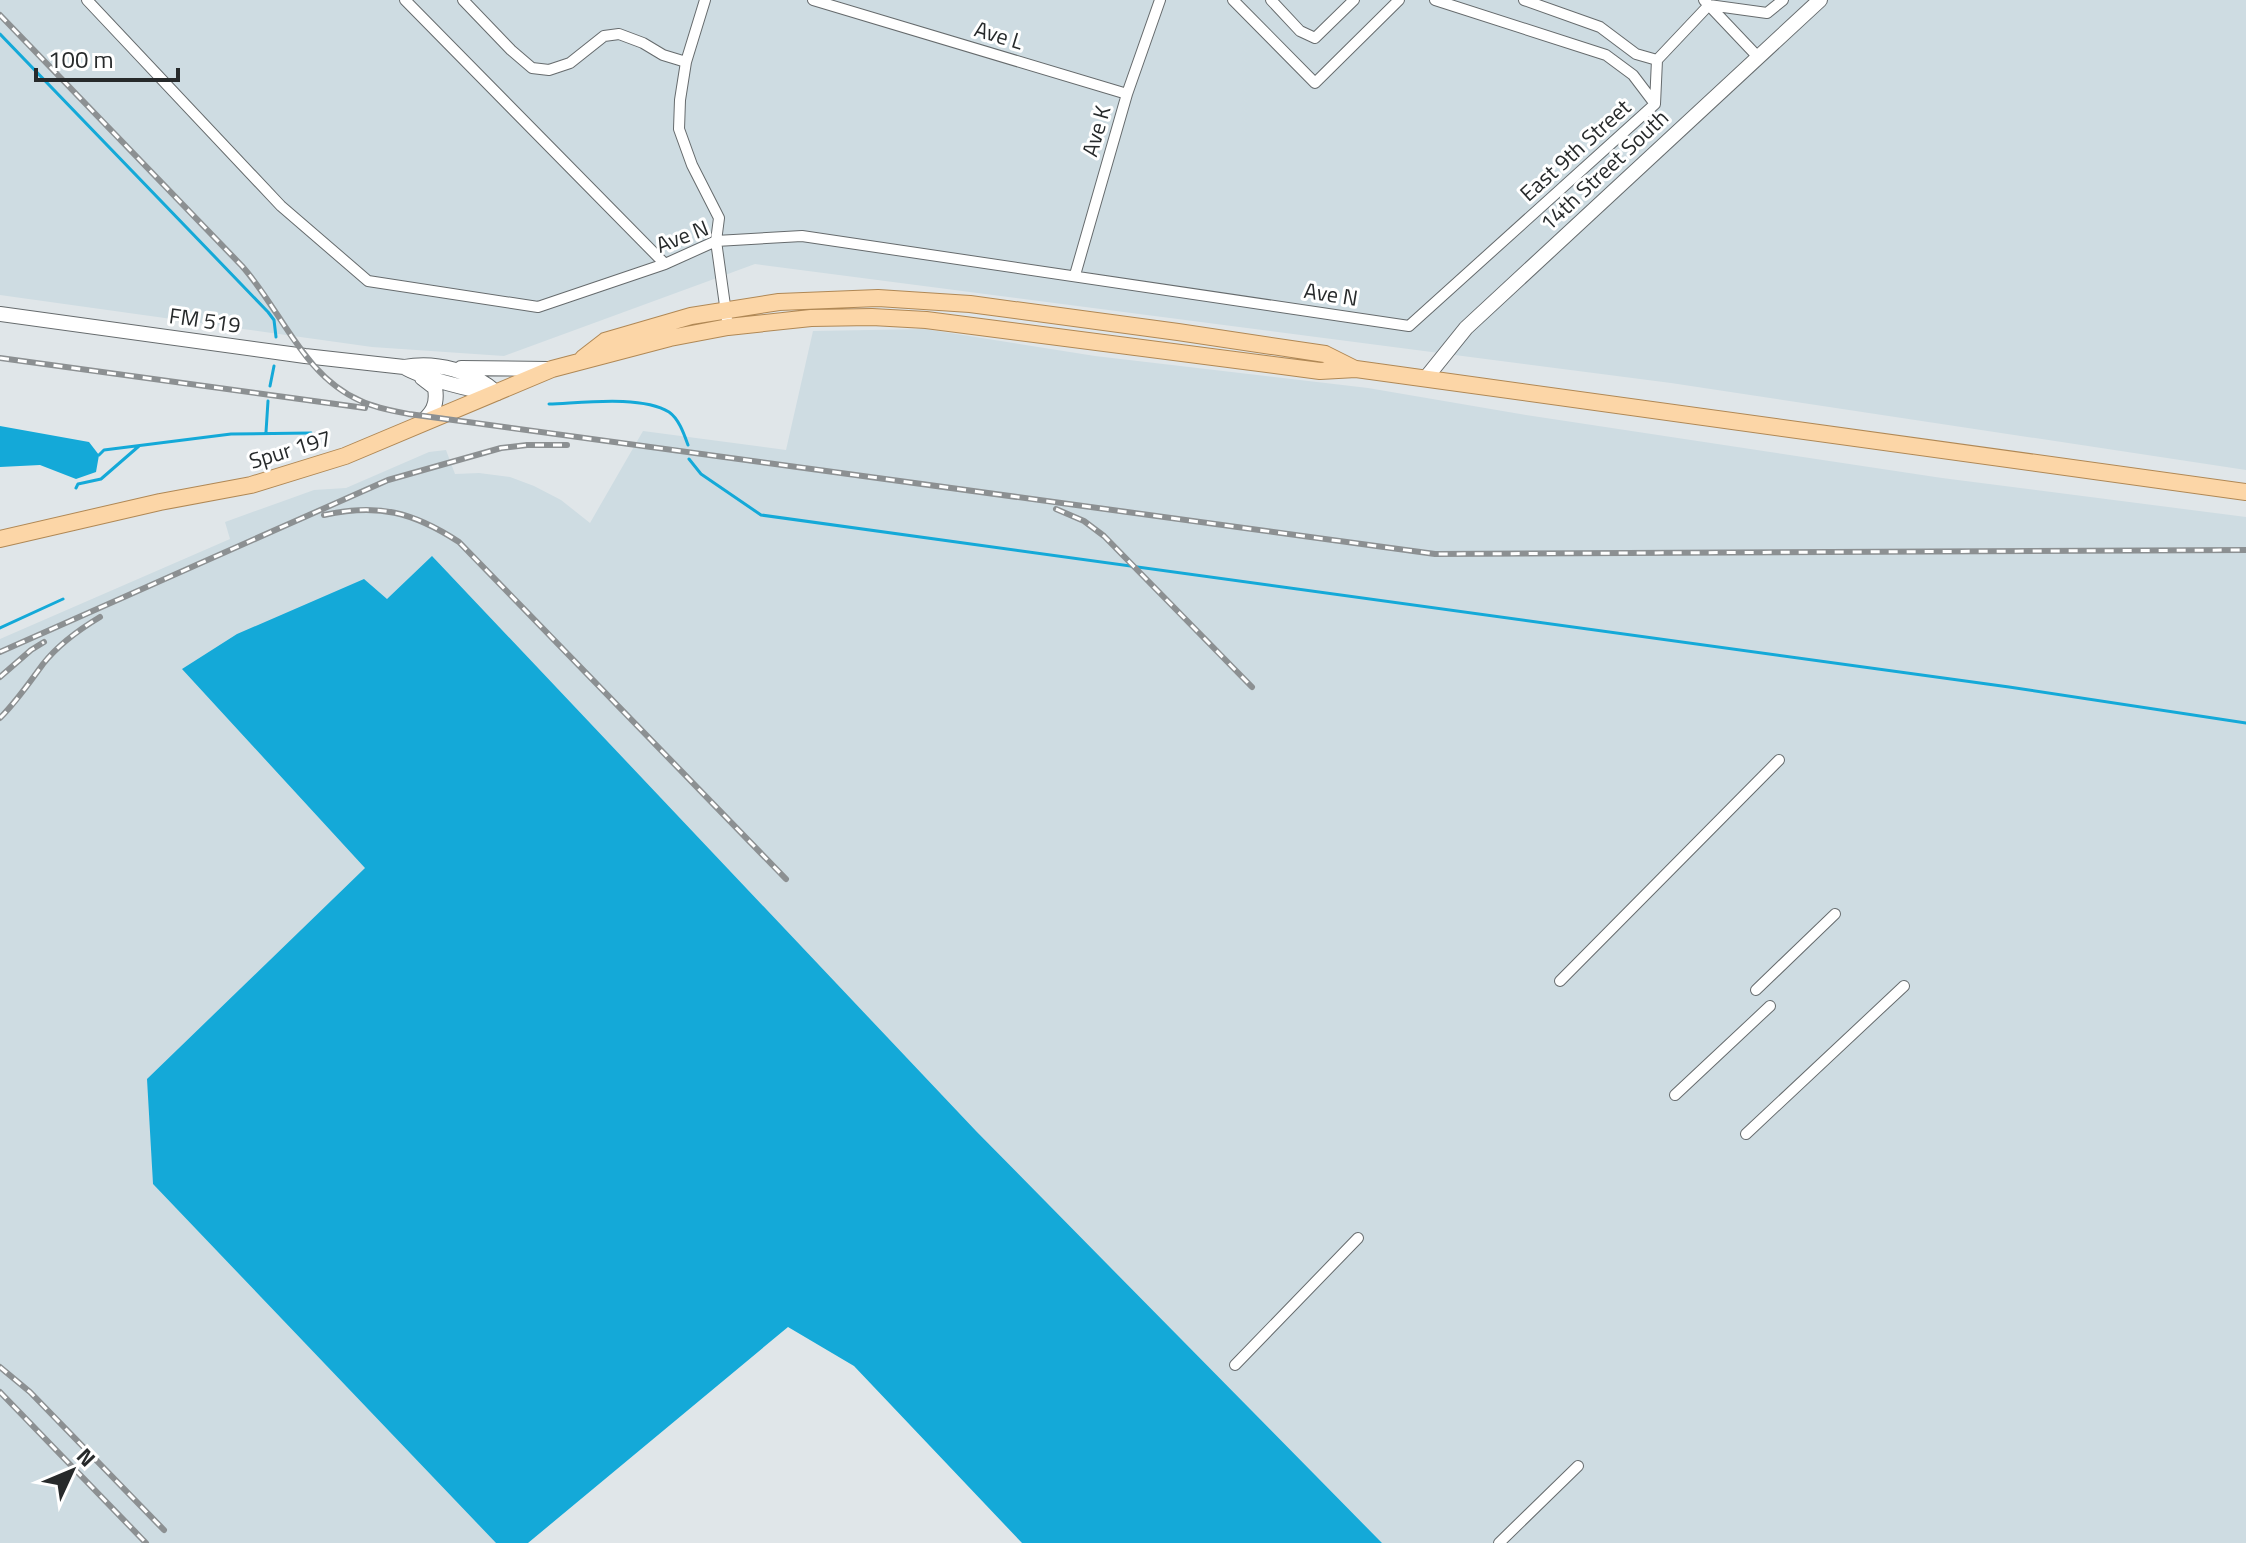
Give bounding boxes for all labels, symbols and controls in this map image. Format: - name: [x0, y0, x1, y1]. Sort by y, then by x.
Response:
- street label: Ave L: [970, 11, 1028, 59]
- scale bar: [36, 32, 178, 82]
- text: 100 m: [48, 41, 114, 77]
- street label: East 9th Street: [1512, 91, 1638, 209]
- street label: Ave K: [1073, 101, 1120, 160]
- street label: 14th Street South: [1532, 101, 1676, 239]
- street label: Ave N: [651, 210, 713, 262]
- street label: Ave N: [1302, 273, 1360, 315]
- street label: FM 519: [167, 298, 243, 342]
- street label: Spur 197: [245, 420, 335, 478]
- north arrow: [32, 1431, 112, 1511]
- text: N: [69, 1440, 104, 1474]

